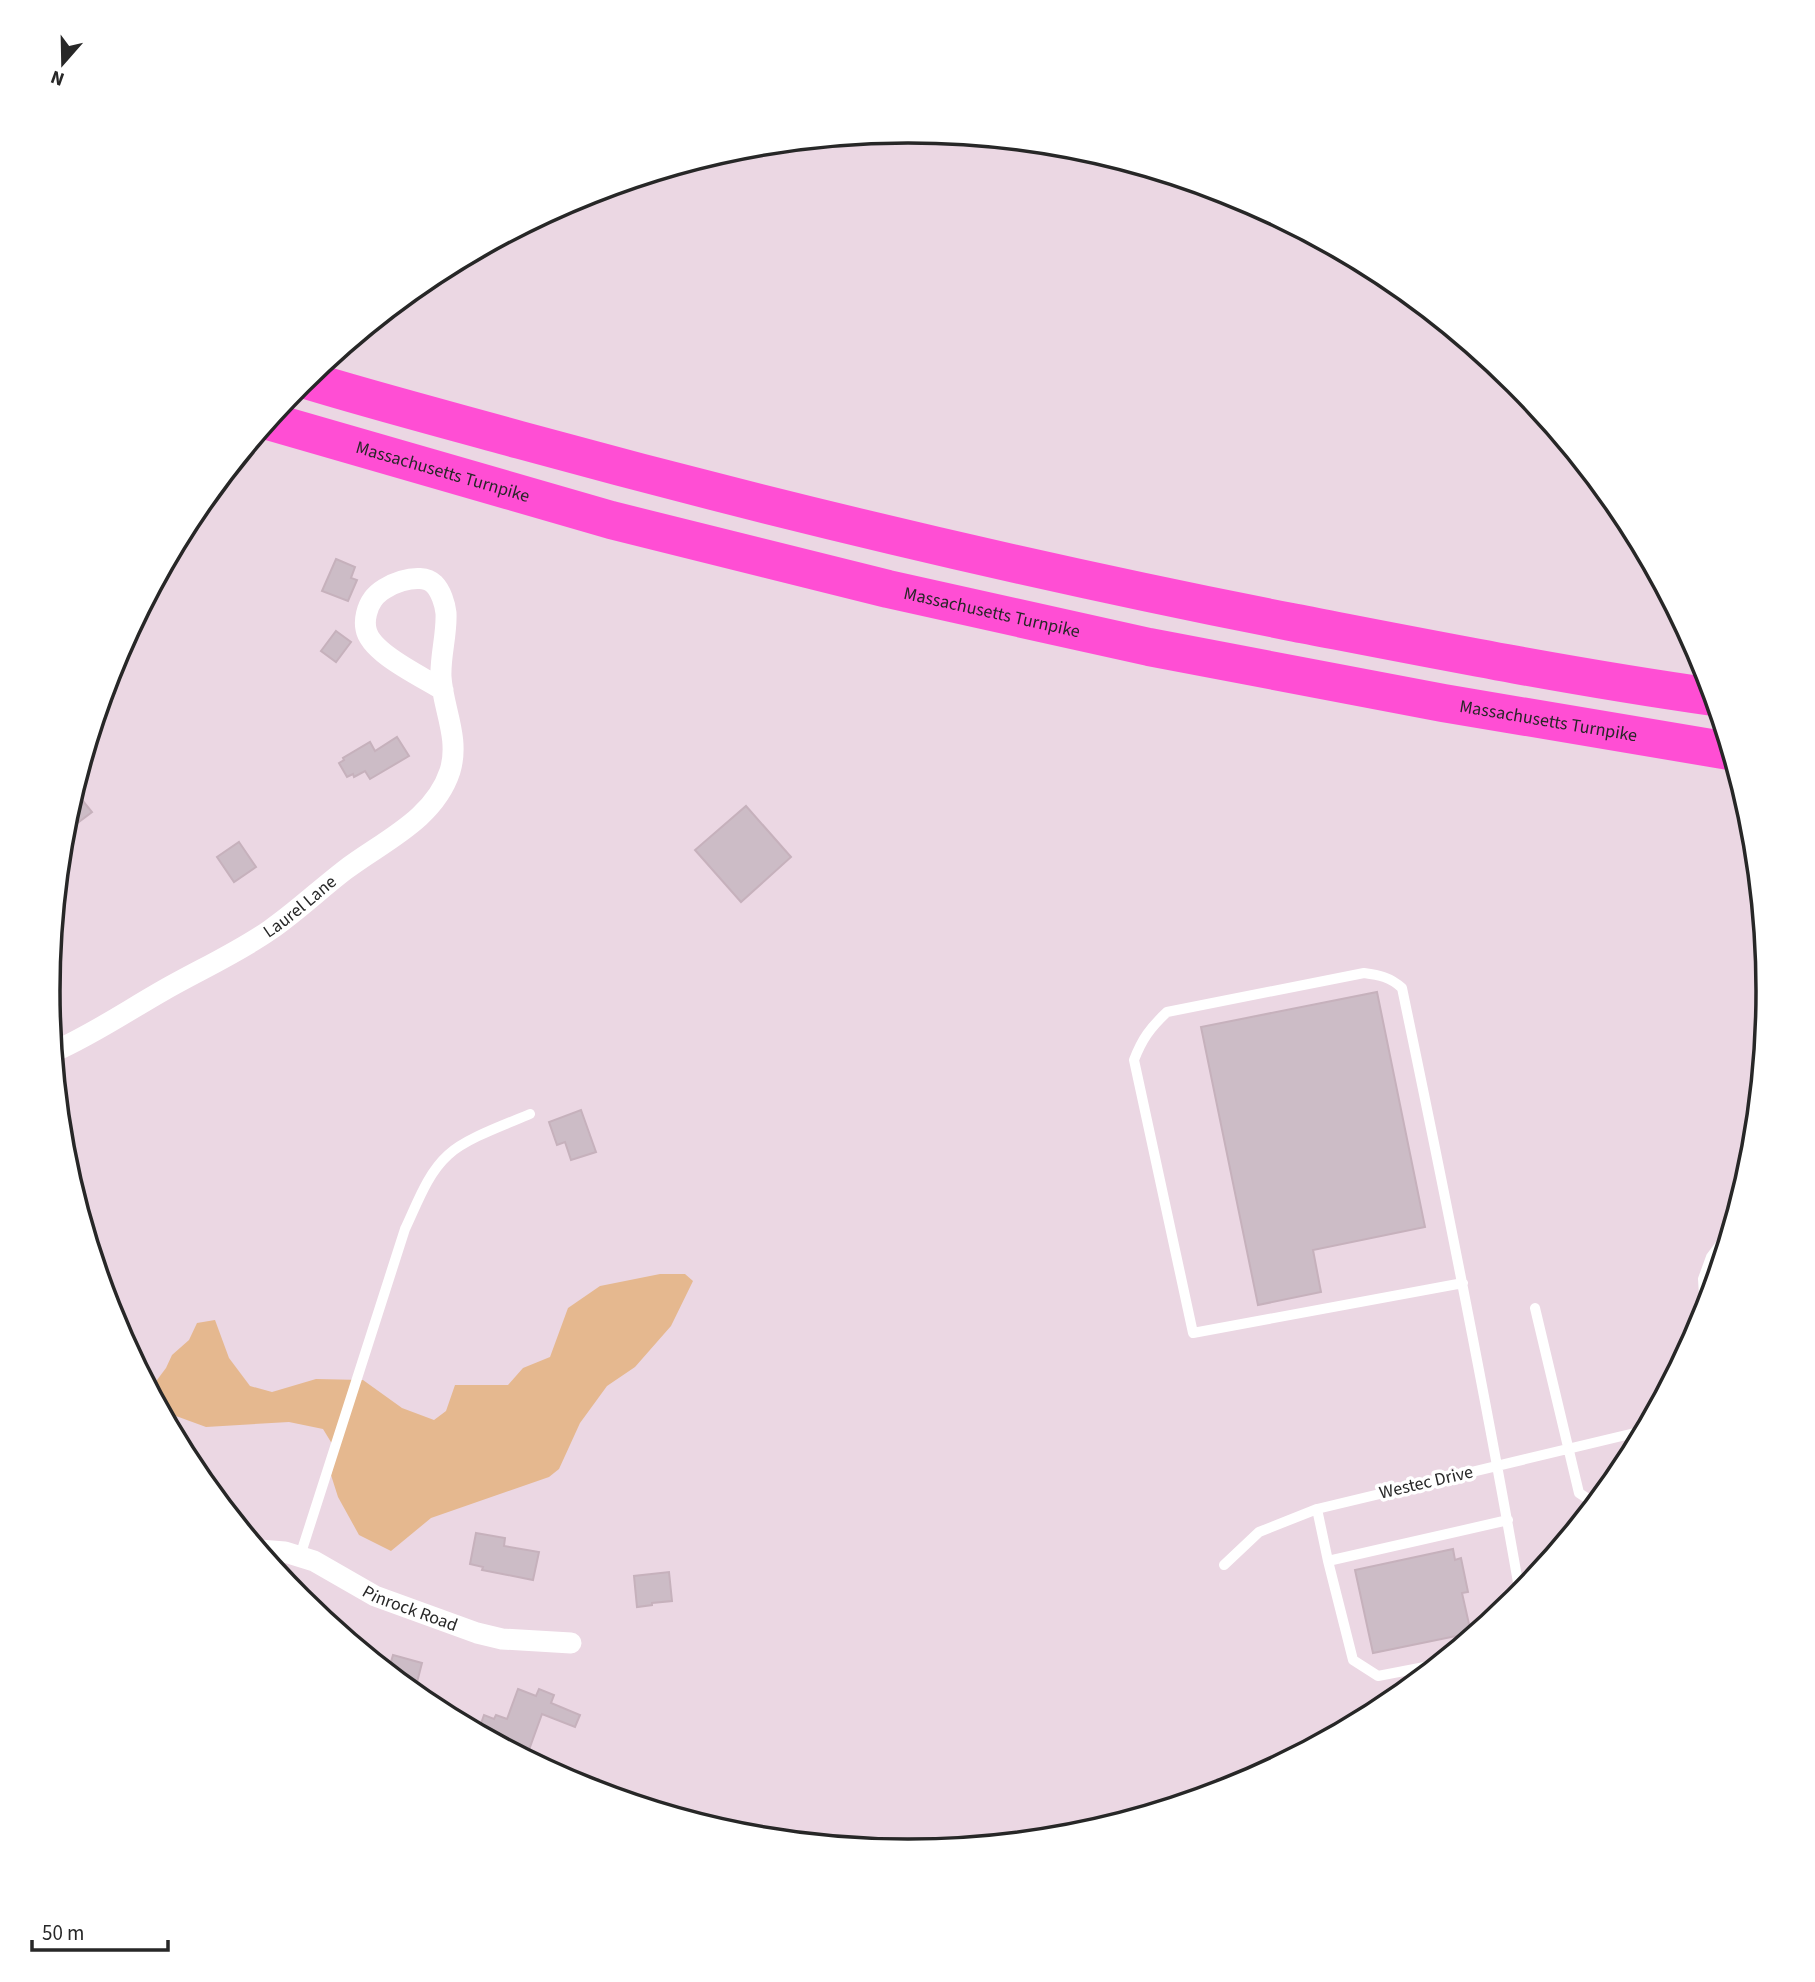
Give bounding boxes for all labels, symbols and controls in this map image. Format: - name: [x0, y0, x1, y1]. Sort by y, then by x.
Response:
- north arrow: [28, 28, 98, 98]
- text: N: [47, 63, 68, 92]
- street label: Massachusetts Turnpike: [353, 435, 533, 509]
- street label: Massachusetts Turnpike: [901, 581, 1082, 644]
- street label: Massachusetts Turnpike: [1458, 694, 1639, 748]
- street label: Laurel Lane: [258, 870, 342, 944]
- street label: Westec Drive: [1377, 1460, 1476, 1505]
- street label: Pinrock Road: [358, 1579, 461, 1638]
- scale bar: [32, 1909, 168, 1953]
- text: 50 m: [42, 1918, 84, 1948]

